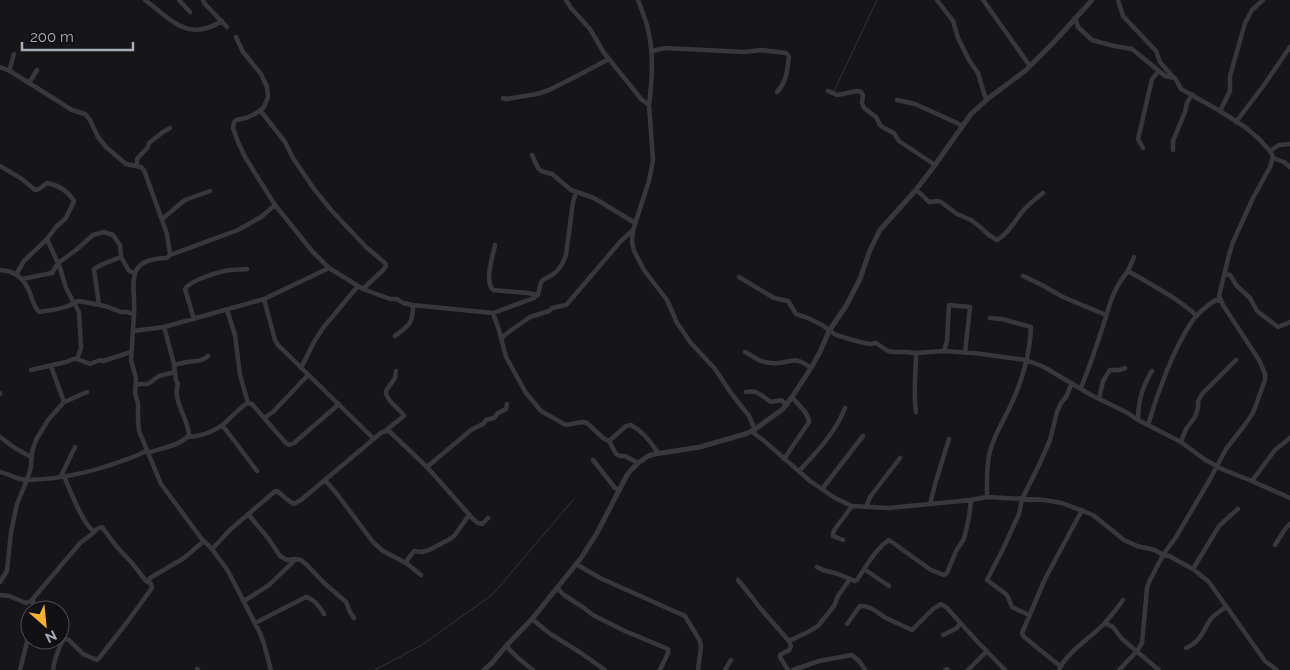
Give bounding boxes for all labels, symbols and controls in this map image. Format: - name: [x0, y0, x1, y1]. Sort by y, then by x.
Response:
- scale bar: [22, 20, 134, 52]
- text: 200 m: [30, 28, 74, 46]
- north arrow: [20, 600, 70, 650]
- text: N: [43, 627, 59, 646]

